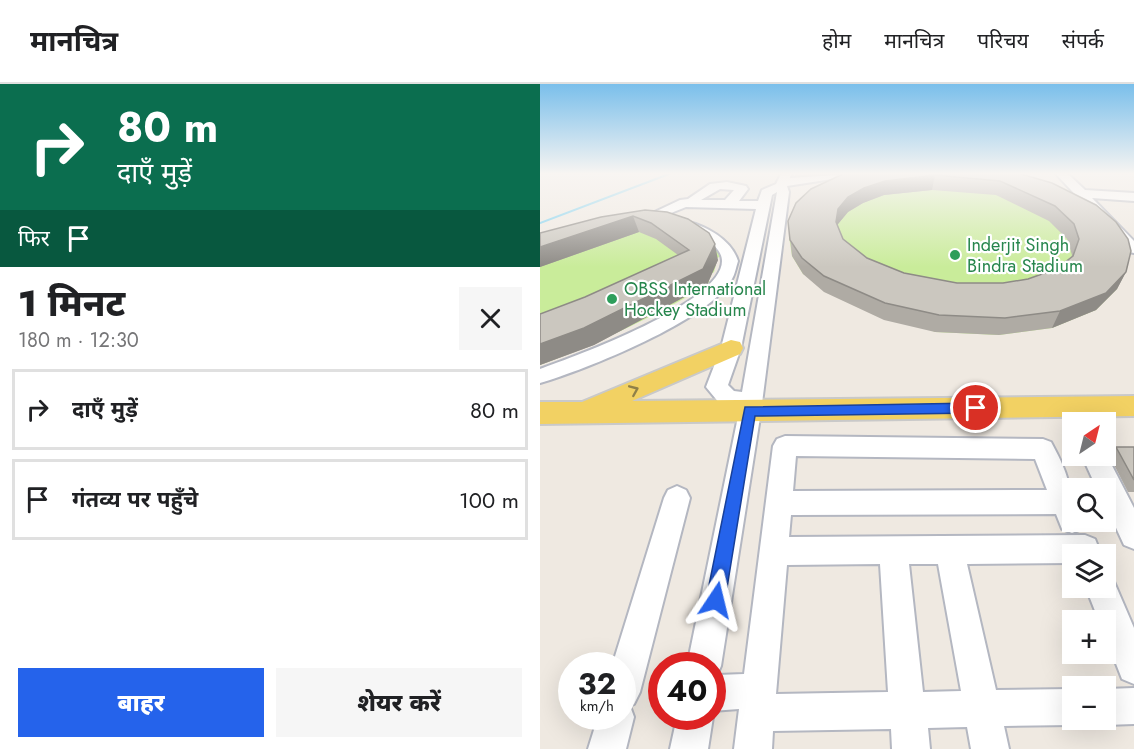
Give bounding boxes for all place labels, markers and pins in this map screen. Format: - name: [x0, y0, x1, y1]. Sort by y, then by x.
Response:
- place label: Inderjit Singh Bindra Stadium: [967, 232, 1083, 279]
- marker: Inderjit Singh Bindra Stadium: [948, 248, 962, 262]
- place label: OBSS International Hockey Stadium: [624, 276, 766, 323]
- marker: OBSS International Hockey Stadium: [605, 292, 619, 306]
- pin: [950, 382, 1001, 433]

